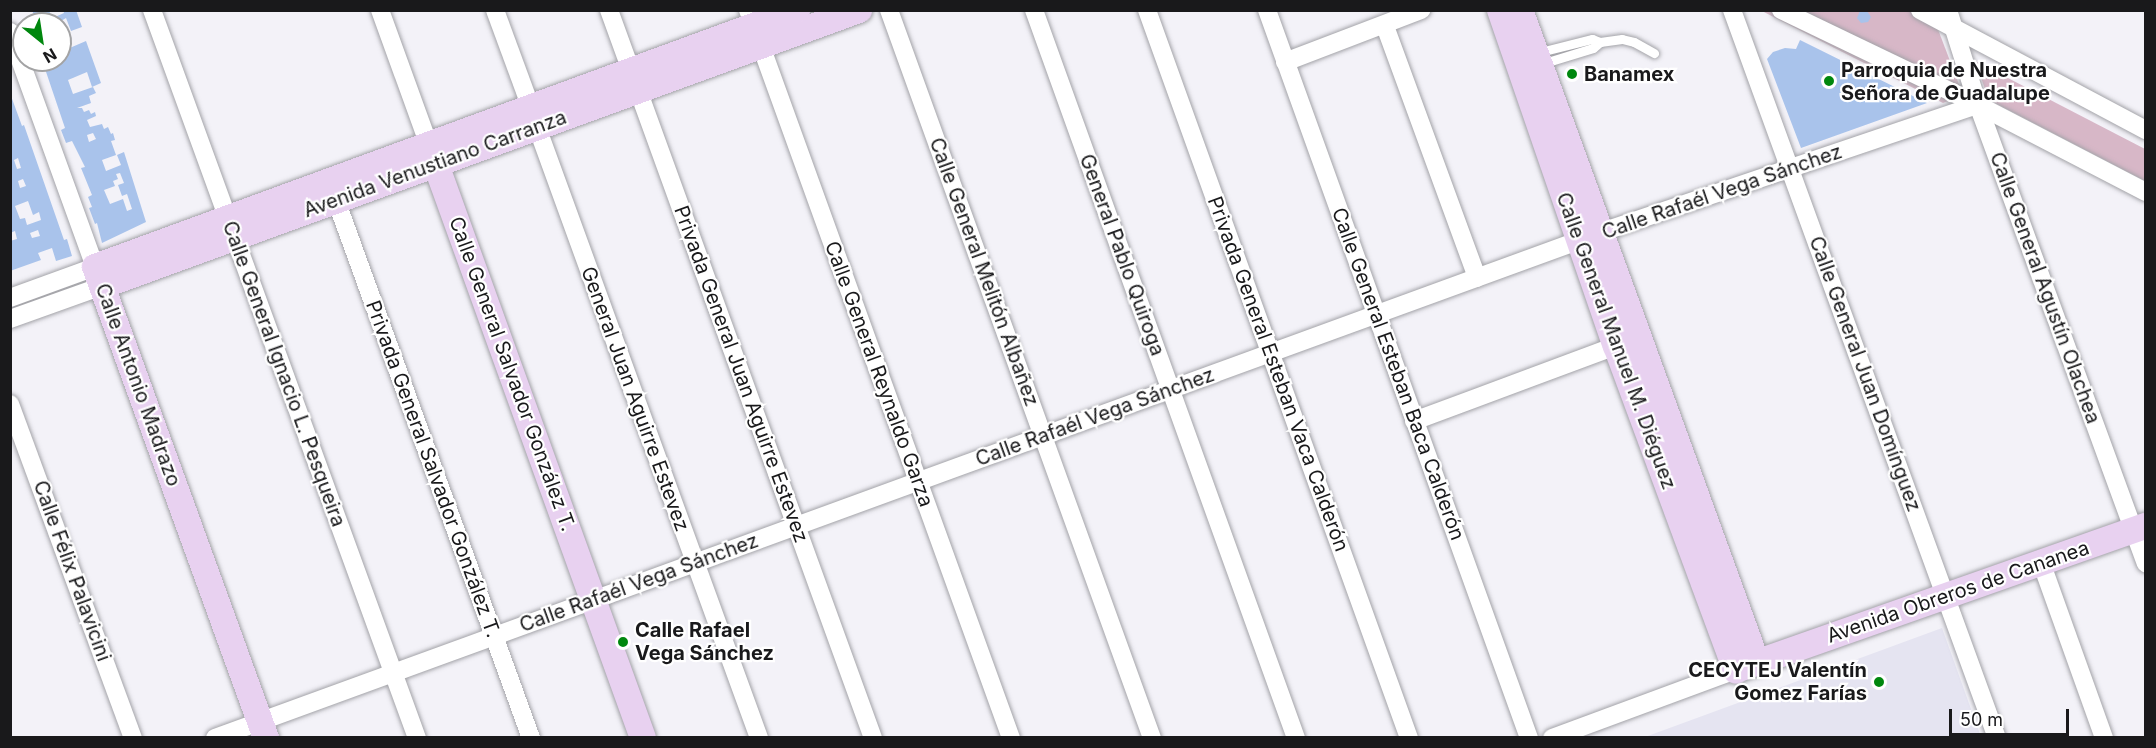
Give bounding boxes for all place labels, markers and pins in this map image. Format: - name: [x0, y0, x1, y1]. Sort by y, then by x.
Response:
- place label: Parroquia de Nuestra Señora de Guadalupe: [1841, 58, 2050, 105]
- place label: Banamex: [1584, 62, 1674, 86]
- marker: Banamex: [1565, 67, 1579, 81]
- marker: Parroquia de Nuestra Señora de Guadalupe: [1822, 74, 1836, 88]
- place label: Calle Rafael Vega Sánchez: [635, 618, 774, 665]
- marker: Calle Rafael Vega Sánchez: [616, 635, 630, 649]
- place label: CECYTEJ Valentín Gomez Farías: [1688, 658, 1867, 705]
- marker: CECYTEJ Valentín Gomez Farías: [1872, 675, 1886, 689]

